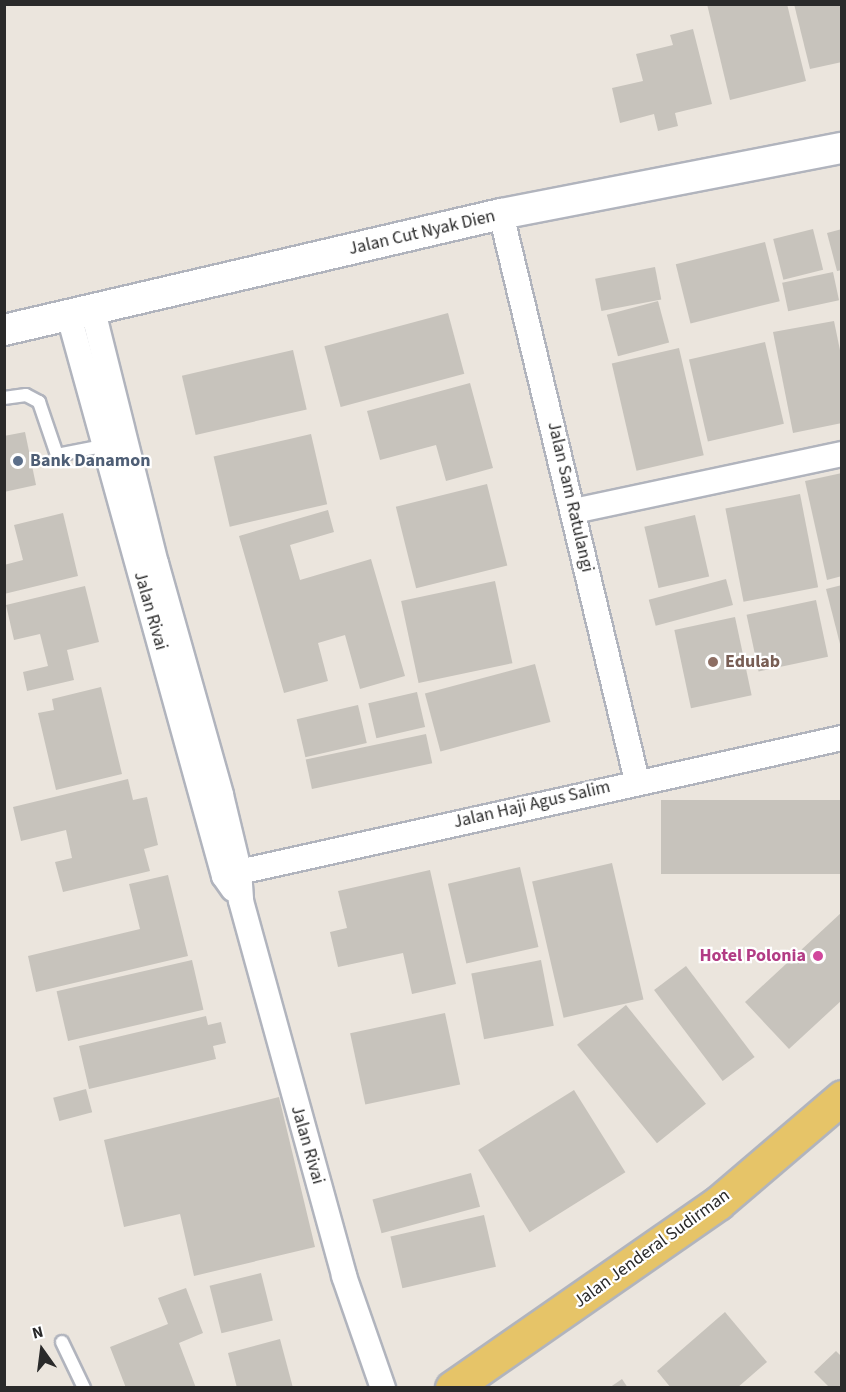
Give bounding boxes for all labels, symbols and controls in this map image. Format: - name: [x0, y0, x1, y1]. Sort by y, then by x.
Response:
- street label: Jalan Cut Nyak Dien: [347, 206, 497, 260]
- street label: Jalan Sam Ratulangi: [542, 420, 598, 574]
- place label: Bank Danamon: [30, 450, 151, 472]
- marker: Bank Danamon: [11, 454, 25, 468]
- street label: Jalan Rivai: [128, 569, 172, 653]
- place label: Edulab: [725, 651, 780, 673]
- marker: Edulab: [706, 655, 720, 669]
- street label: Jalan Haji Agus Salim: [451, 776, 613, 834]
- place label: Hotel Polonia: [699, 945, 806, 967]
- marker: Hotel Polonia: [811, 949, 825, 963]
- street label: Jalan Rivai: [285, 1103, 329, 1187]
- street label: Jalan Jenderal Sudirman: [570, 1185, 734, 1313]
- north arrow: [12, 1320, 72, 1380]
- text: N: [30, 1321, 45, 1344]

